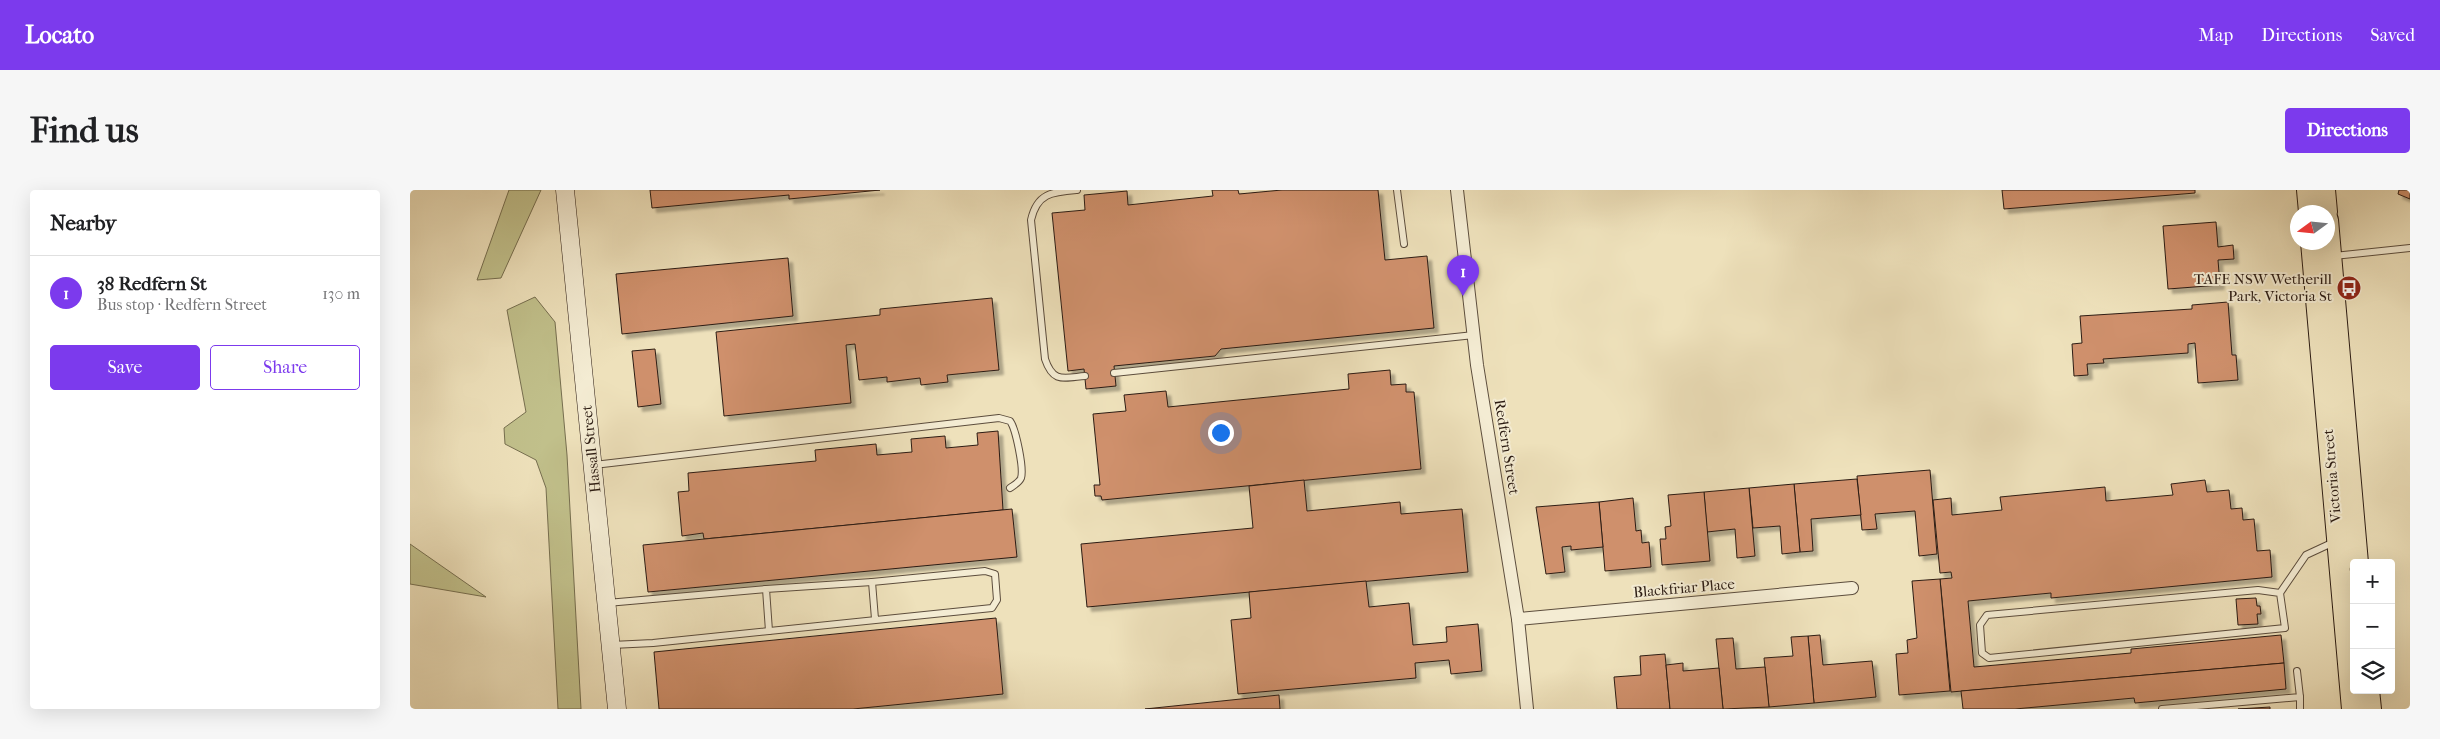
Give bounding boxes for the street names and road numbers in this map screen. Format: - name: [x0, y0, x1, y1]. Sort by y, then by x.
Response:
- street label: Redfern Street: [1491, 398, 1524, 497]
- street label: Hassall Street: [577, 404, 605, 494]
- street label: Victoria Street: [2319, 428, 2345, 525]
- street label: Blackfriar Place: [1633, 575, 1736, 601]

